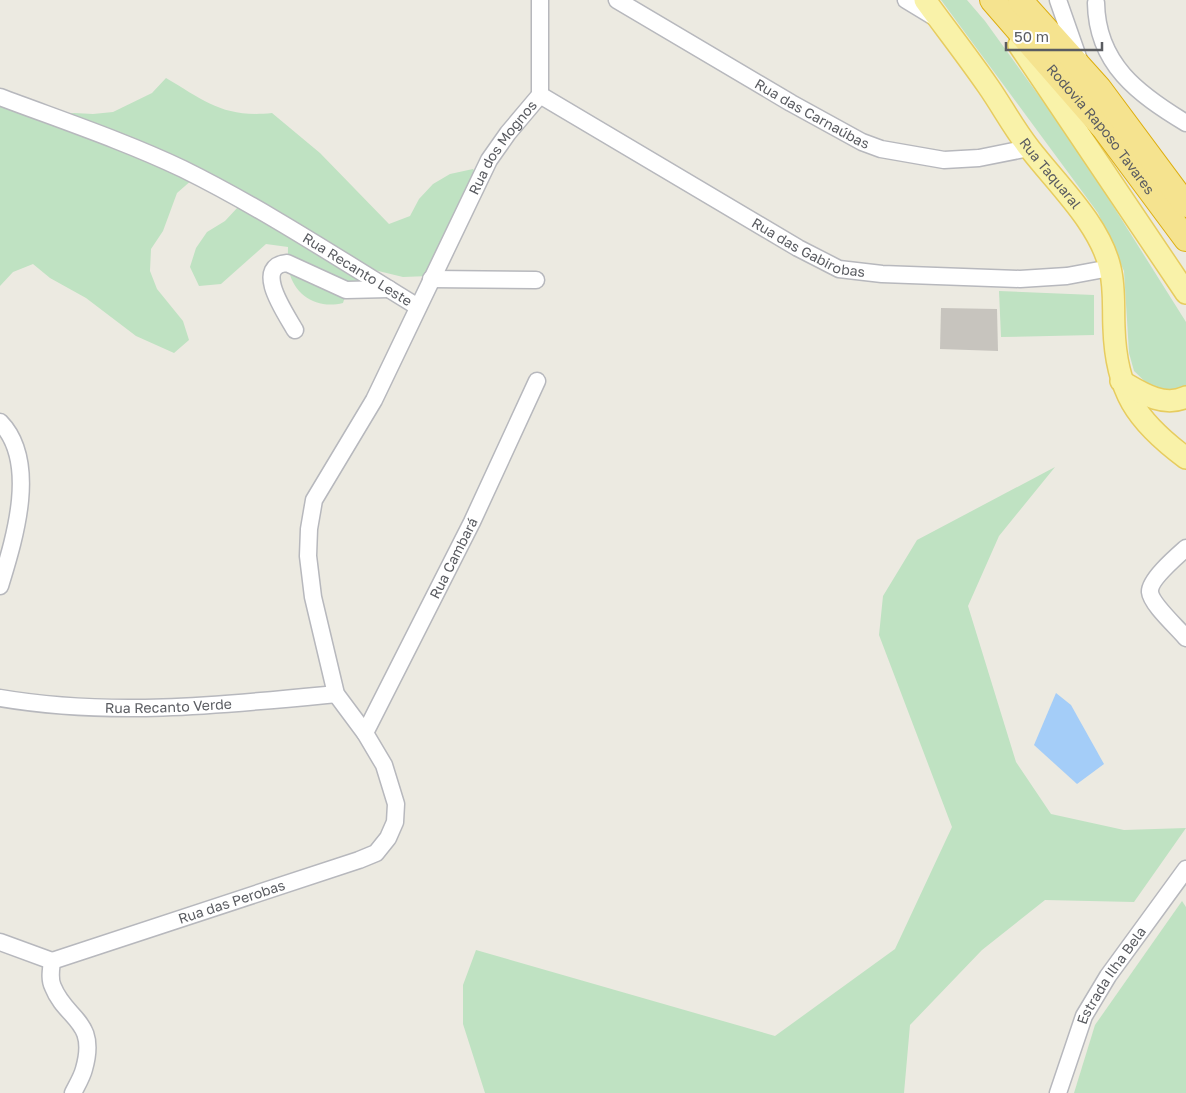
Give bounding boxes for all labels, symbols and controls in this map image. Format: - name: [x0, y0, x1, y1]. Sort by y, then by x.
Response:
- scale bar: [1006, 20, 1102, 52]
- text: 50 m: [1014, 27, 1049, 45]
- street label: Rodovia Raposo Tavares: [1044, 60, 1159, 197]
- street label: Rua das Carnaúbas: [752, 75, 872, 152]
- street label: Rua dos Mognos: [465, 96, 540, 197]
- street label: Rua Taquaral: [1016, 134, 1085, 212]
- street label: Rua das Gabirobas: [749, 214, 866, 280]
- street label: Rua Recanto Leste: [300, 229, 415, 309]
- street label: Rua Cambará: [426, 515, 481, 601]
- street label: Rua Recanto Verde: [105, 695, 232, 716]
- street label: Rua das Perobas: [176, 876, 287, 927]
- street label: Estrada Ilha Bela: [1073, 923, 1149, 1026]

